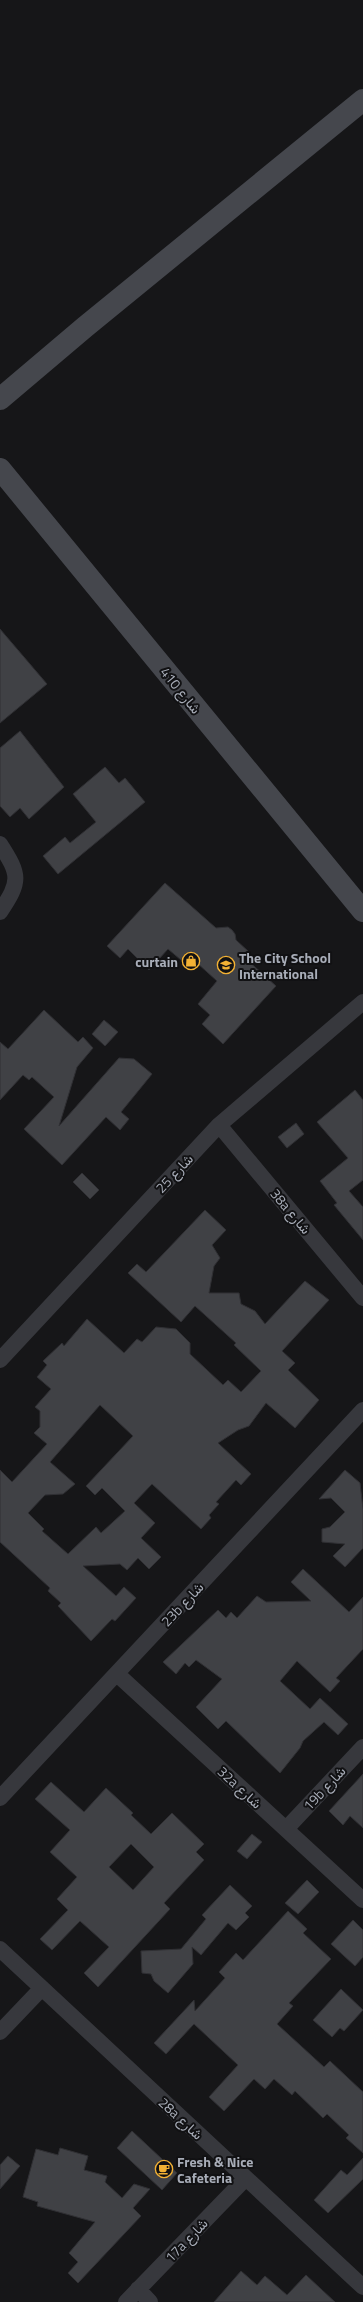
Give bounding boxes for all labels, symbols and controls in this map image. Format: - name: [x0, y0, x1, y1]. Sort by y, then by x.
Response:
- street label: شارع 410: [155, 662, 206, 719]
- place label: The City School International: [239, 947, 331, 984]
- place label: curtain: [135, 951, 178, 972]
- shop icon: curtain: [181, 951, 201, 971]
- school or university icon: The City School International: [216, 955, 236, 975]
- street label: شارع 25: [150, 1149, 198, 1198]
- street label: 38a شارع: [265, 1184, 316, 1239]
- street label: 23b شارع: [156, 1577, 209, 1632]
- street label: 32a شارع: [212, 1761, 267, 1814]
- street label: 19b شارع: [298, 1761, 351, 1816]
- street label: 28a شارع: [153, 2092, 208, 2145]
- place label: Fresh & Nice Cafeteria: [177, 2151, 254, 2188]
- cafe icon: Fresh & Nice Cafeteria: [154, 2159, 174, 2179]
- street label: 17a شارع: [160, 2213, 213, 2267]

